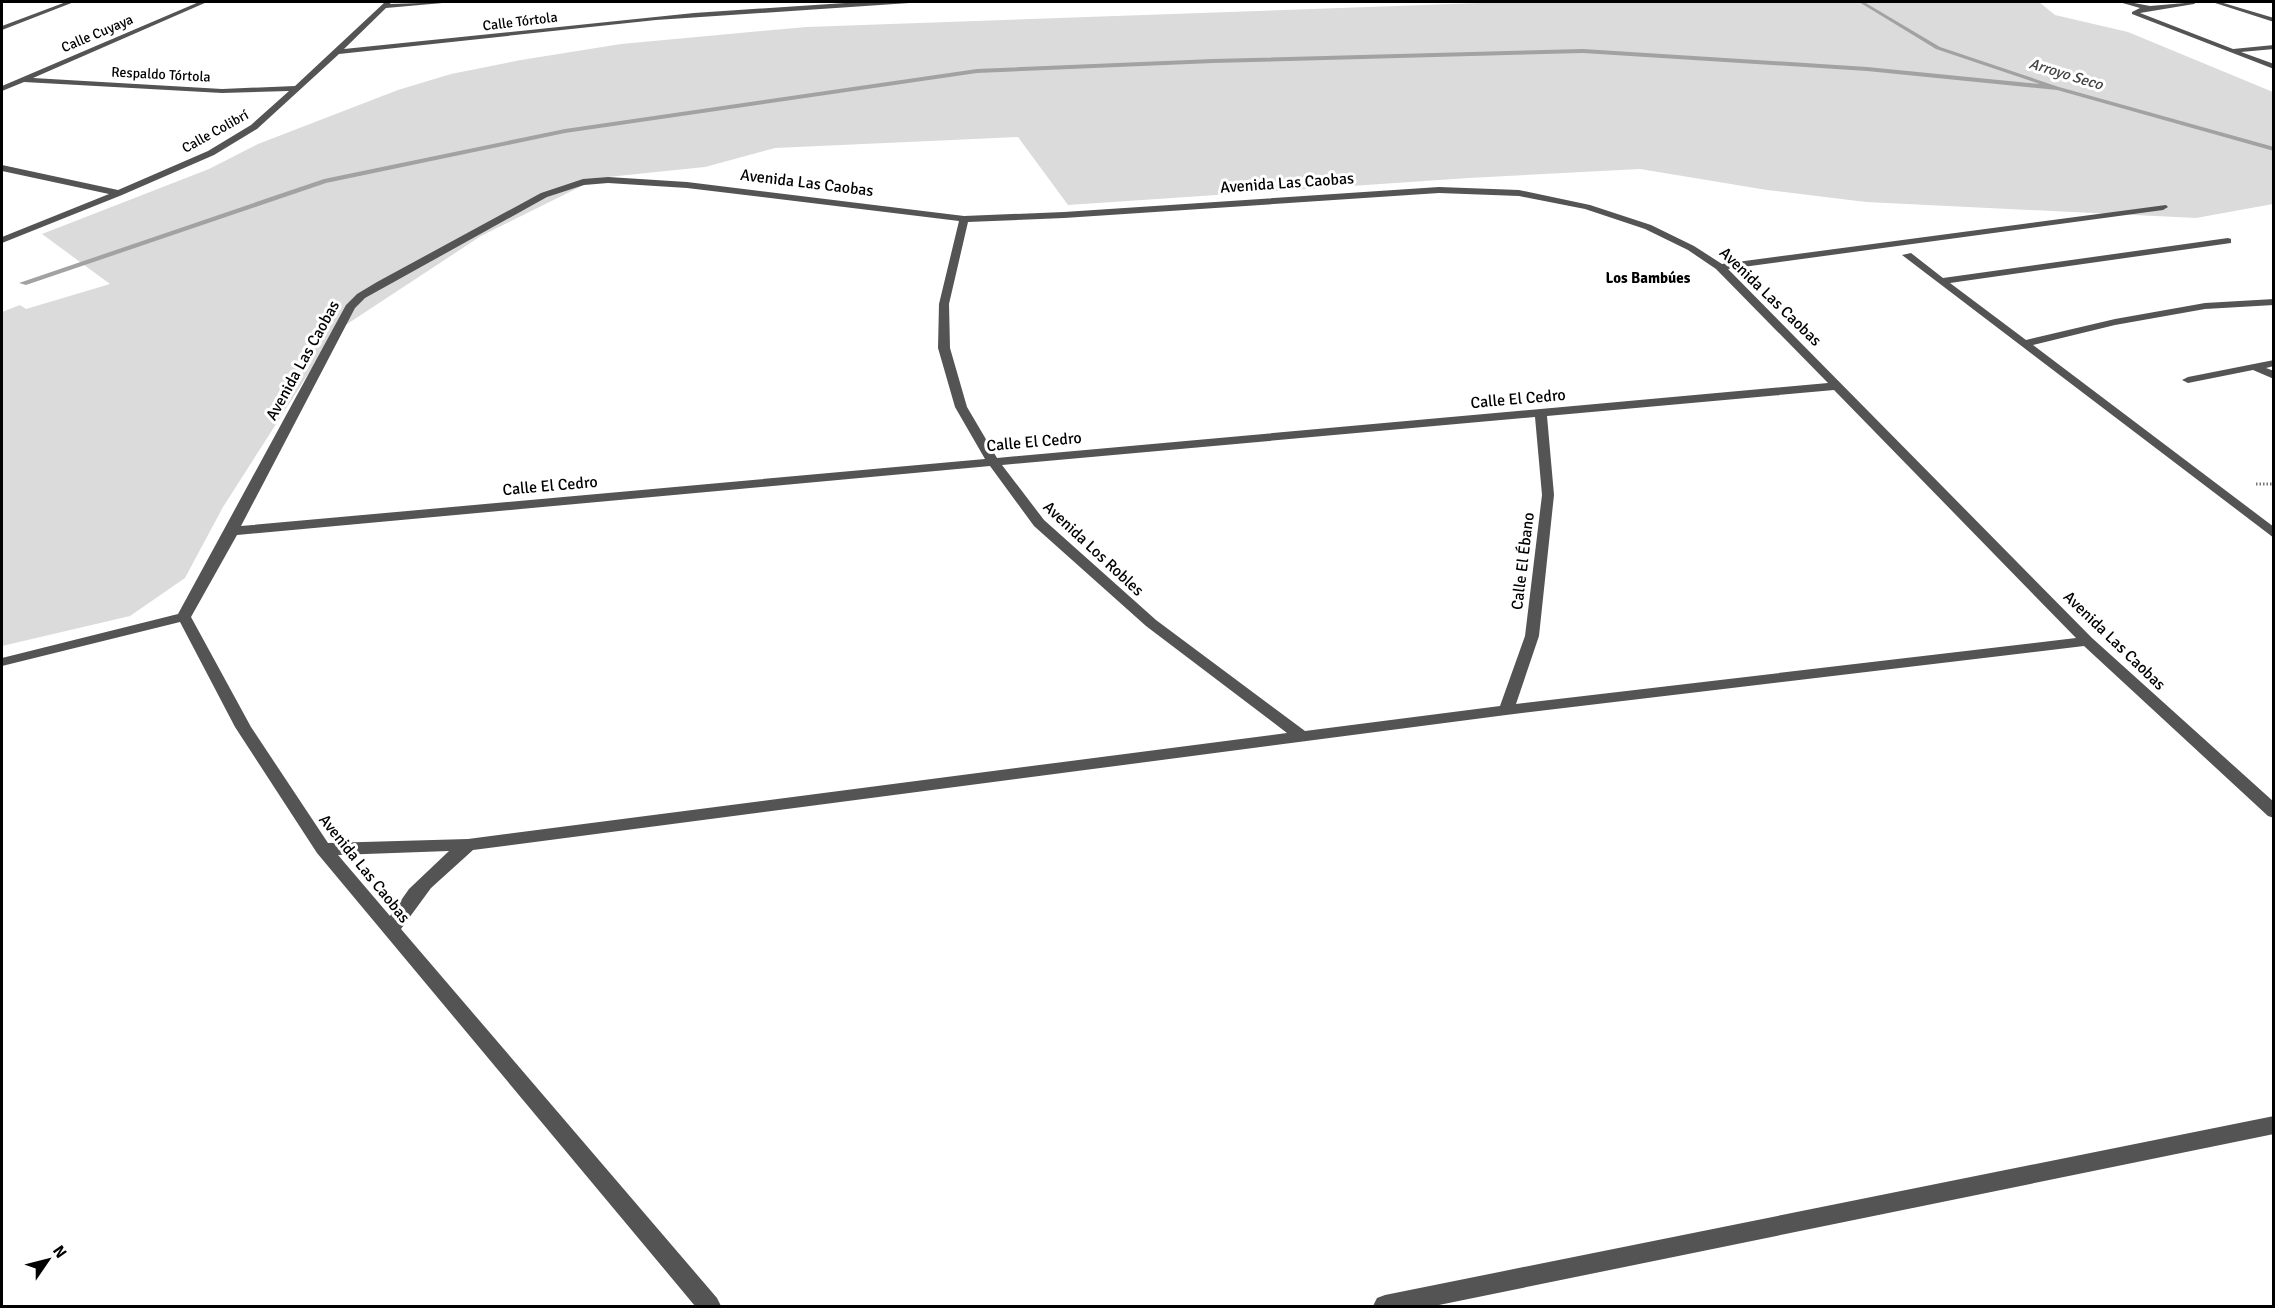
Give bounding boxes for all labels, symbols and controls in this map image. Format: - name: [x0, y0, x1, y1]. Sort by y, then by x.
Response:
- street label: Calle Tórtola: [482, 8, 558, 35]
- street label: Calle Cuyaya: [59, 11, 136, 56]
- water label: Arroyo Seco: [2027, 54, 2106, 94]
- street label: Respaldo Tórtola: [111, 63, 211, 86]
- street label: Calle Colibrí: [179, 106, 252, 157]
- street label: Avenida Las Caobas: [739, 165, 875, 201]
- street label: Avenida Las Caobas: [1219, 168, 1355, 198]
- street label: Avenida Las Caobas: [1715, 243, 1825, 350]
- district label: Los Bambúes: [1606, 269, 1691, 287]
- street label: Avenida Las Caobas: [262, 297, 344, 424]
- street label: Calle El Cedro: [1470, 385, 1567, 413]
- street label: Calle El Cedro: [986, 428, 1083, 456]
- street label: Calle El Cedro: [502, 472, 599, 500]
- street label: Avenida Los Robles: [1039, 497, 1148, 600]
- street label: Calle El Ébano: [1507, 511, 1539, 611]
- street label: Avenida Las Caobas: [2059, 587, 2169, 694]
- street label: Avenida Las Caobas: [314, 810, 414, 927]
- north arrow: [18, 1230, 78, 1290]
- text: N: [48, 1242, 71, 1262]

